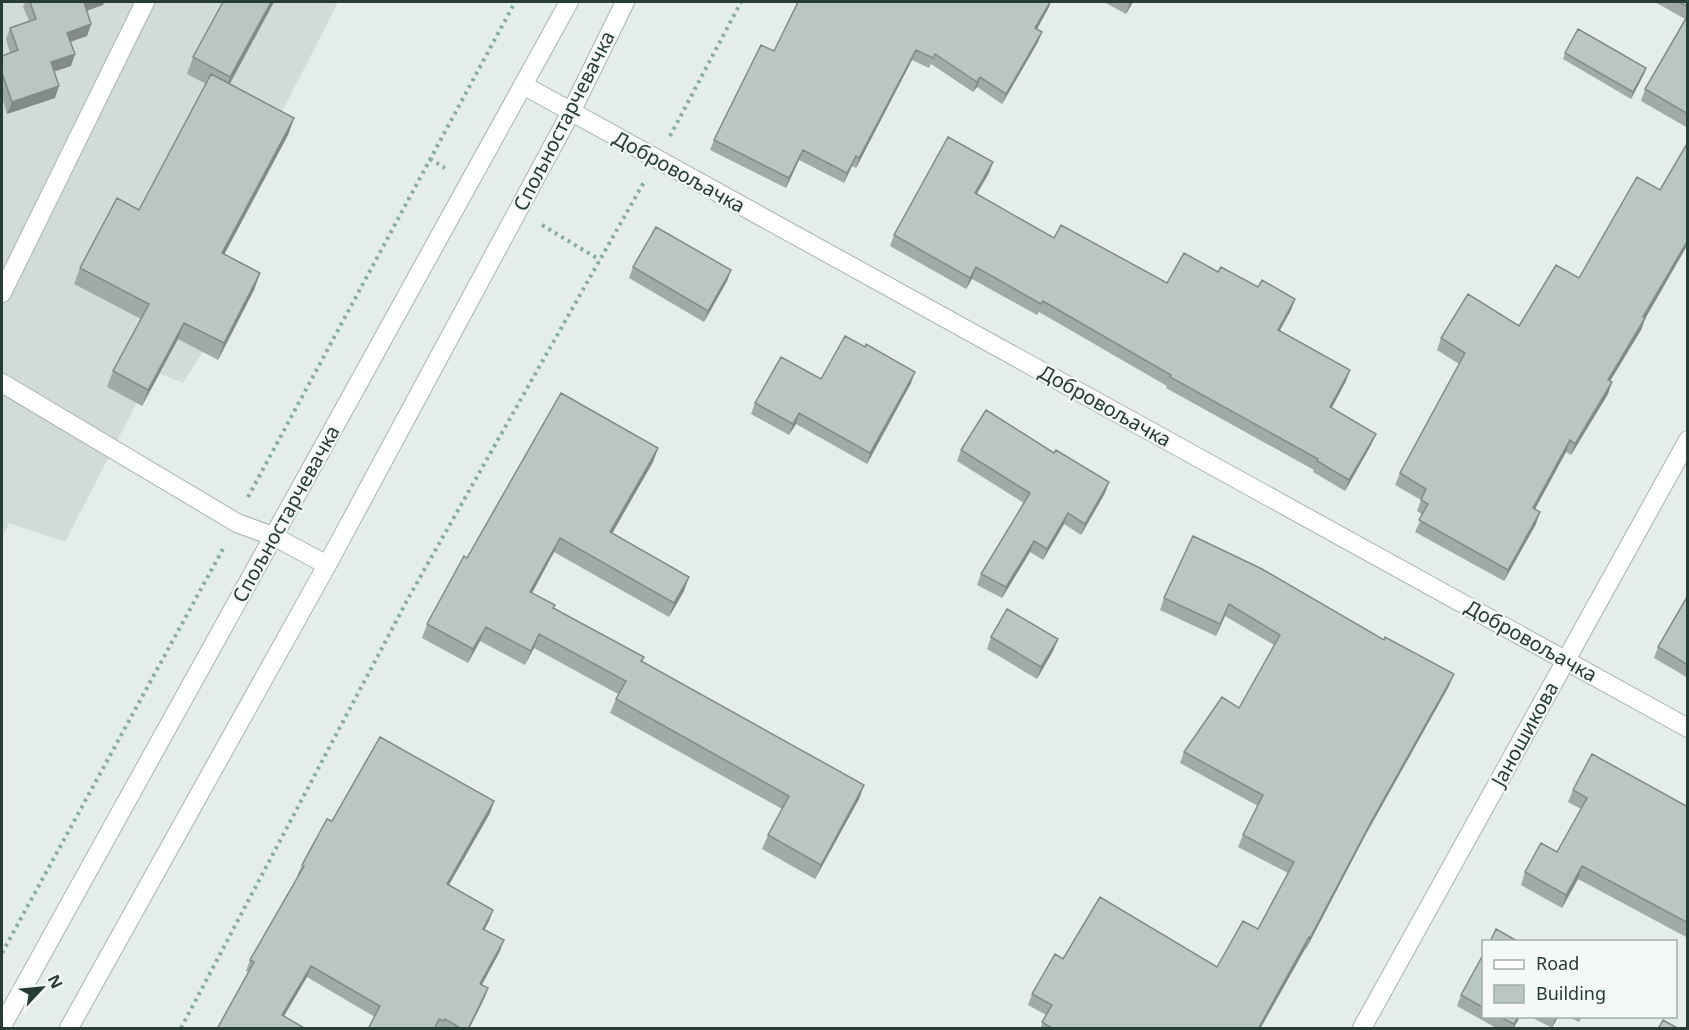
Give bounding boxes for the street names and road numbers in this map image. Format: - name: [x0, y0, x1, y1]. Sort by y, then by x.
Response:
- street label: Спољностарчевачка: [506, 26, 621, 215]
- street label: Добровољачка: [608, 124, 750, 219]
- street label: Добровољачка: [1034, 358, 1176, 453]
- street label: Спољностарчевачка: [226, 420, 346, 607]
- street label: Добровољачка: [1460, 593, 1602, 688]
- street label: Јаношикова: [1484, 677, 1564, 793]

